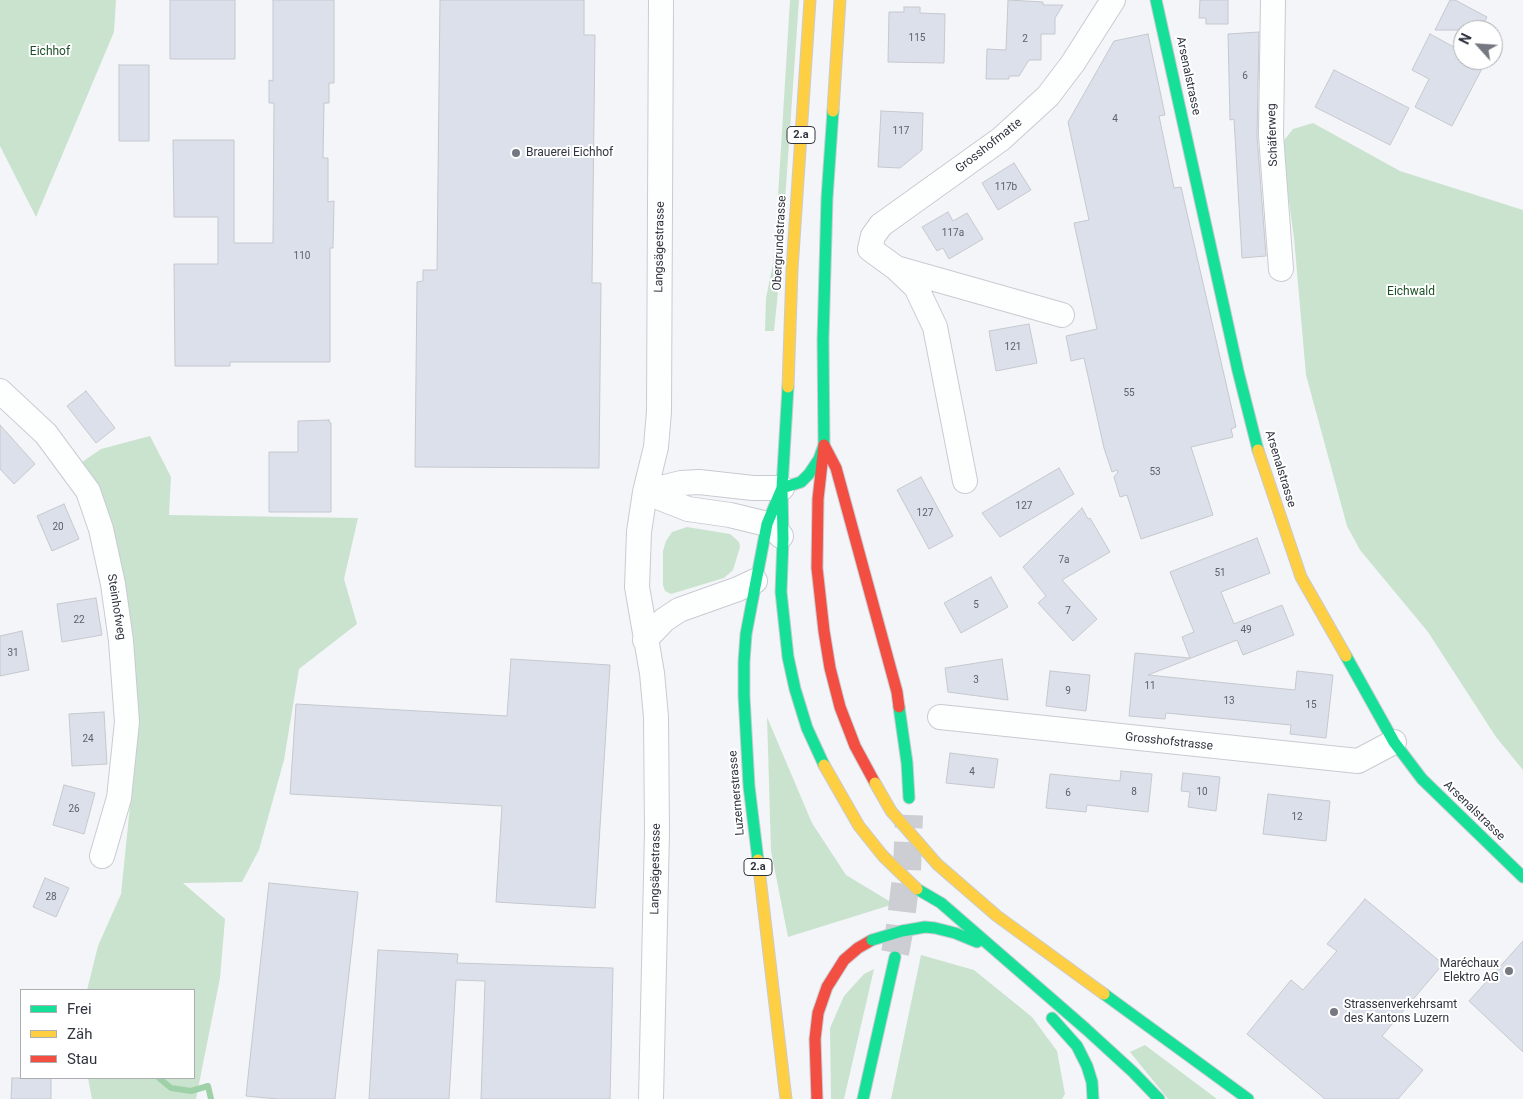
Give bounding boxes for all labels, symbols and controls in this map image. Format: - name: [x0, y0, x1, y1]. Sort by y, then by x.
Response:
- north arrow: [1453, 20, 1503, 70]
- text: N: [1456, 31, 1475, 47]
- house number: 115: [909, 32, 925, 44]
- house number: 2: [1022, 33, 1028, 45]
- street label: Arsenalstrasse: [1173, 35, 1203, 117]
- park label: Eichhof: [30, 45, 70, 59]
- house number: 6: [1242, 70, 1248, 82]
- street label: Schäferweg: [1265, 103, 1281, 167]
- house number: 4: [1112, 113, 1118, 125]
- street label: Grosshofmatte: [953, 116, 1025, 176]
- house number: 117: [893, 125, 909, 137]
- road number: 2.a: [787, 126, 815, 144]
- place label: Brauerei Eichhof: [526, 146, 613, 160]
- marker: Brauerei Eichhof: [510, 147, 522, 159]
- house number: 117b: [995, 181, 1017, 193]
- street label: Obergrundstrasse: [770, 195, 790, 291]
- street label: Langsägestrasse: [652, 201, 668, 293]
- house number: 117a: [942, 227, 964, 239]
- house number: 110: [294, 250, 310, 262]
- park label: Eichwald: [1387, 285, 1435, 299]
- house number: 121: [1005, 341, 1021, 353]
- house number: 55: [1123, 387, 1135, 399]
- street label: Arsenalstrasse: [1261, 429, 1299, 509]
- house number: 53: [1149, 466, 1161, 478]
- house number: 127: [1016, 500, 1032, 512]
- house number: 127: [917, 507, 933, 519]
- house number: 20: [52, 521, 64, 533]
- house number: 7a: [1058, 554, 1070, 566]
- house number: 51: [1214, 567, 1226, 579]
- street label: Steinhofweg: [104, 573, 128, 641]
- house number: 5: [973, 599, 979, 611]
- house number: 7: [1065, 605, 1071, 617]
- house number: 22: [73, 614, 85, 626]
- house number: 49: [1240, 624, 1252, 636]
- house number: 31: [7, 647, 19, 659]
- house number: 3: [973, 674, 979, 686]
- house number: 11: [1144, 680, 1156, 692]
- house number: 9: [1065, 685, 1071, 697]
- house number: 13: [1223, 695, 1235, 707]
- house number: 15: [1305, 699, 1317, 711]
- street label: Grosshofstrasse: [1124, 730, 1214, 754]
- house number: 24: [82, 733, 94, 745]
- street label: Luzernerstrasse: [726, 750, 748, 836]
- house number: 4: [969, 766, 975, 778]
- street label: Arsenalstrasse: [1440, 778, 1508, 844]
- house number: 8: [1131, 786, 1137, 798]
- house number: 10: [1196, 786, 1208, 798]
- house number: 6: [1065, 787, 1071, 799]
- house number: 26: [68, 803, 80, 815]
- house number: 12: [1291, 811, 1303, 823]
- street label: Langsägestrasse: [648, 823, 664, 915]
- road number: 2.a: [744, 859, 772, 876]
- house number: 28: [45, 891, 57, 903]
- place label: Maréchaux Elektro AG: [1440, 957, 1499, 985]
- marker: Maréchaux Elektro AG: [1503, 965, 1515, 977]
- legend: [20, 989, 195, 1079]
- place label: Strassenverkehrsamt des Kantons Luzern: [1344, 998, 1457, 1026]
- text: Frei: [67, 1000, 92, 1018]
- marker: Strassenverkehrsamt des Kantons Luzern: [1328, 1006, 1340, 1018]
- text: Zäh: [67, 1025, 92, 1043]
- text: Stau: [67, 1050, 97, 1068]

